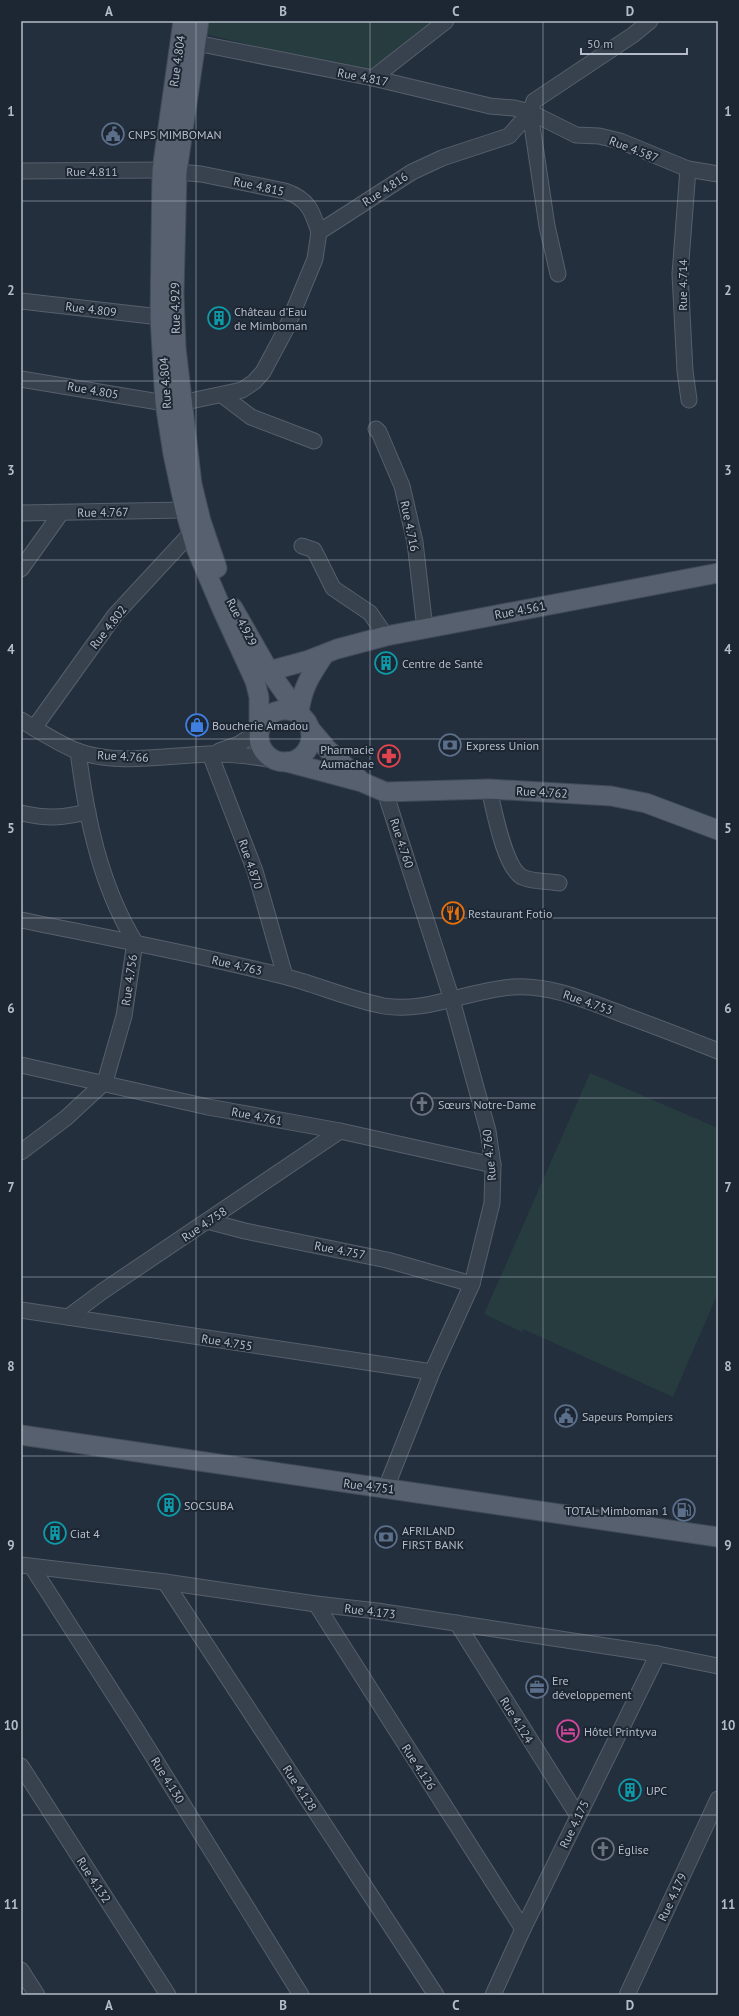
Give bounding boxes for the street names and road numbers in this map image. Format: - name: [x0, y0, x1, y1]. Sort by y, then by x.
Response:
- street label: Rue 4.804: [166, 34, 188, 88]
- street label: Rue 4.817: [336, 65, 390, 89]
- street label: Rue 4.587: [607, 133, 661, 165]
- street label: Rue 4.811: [66, 164, 118, 179]
- street label: Rue 4.816: [359, 169, 411, 209]
- street label: Rue 4.815: [232, 173, 286, 199]
- street label: Rue 4.714: [675, 259, 690, 311]
- street label: Rue 4.929: [167, 282, 183, 334]
- street label: Rue 4.809: [65, 298, 117, 320]
- street label: Rue 4.804: [156, 356, 174, 409]
- street label: Rue 4.805: [66, 378, 120, 402]
- street label: Rue 4.716: [397, 499, 423, 553]
- street label: Rue 4.767: [77, 504, 129, 520]
- street label: Rue 4.929: [223, 596, 261, 648]
- street label: Rue 4.561: [493, 598, 547, 622]
- street label: Rue 4.802: [86, 602, 130, 652]
- street label: Rue 4.766: [97, 747, 149, 765]
- street label: Rue 4.762: [516, 783, 568, 801]
- street label: Rue 4.760: [387, 816, 417, 870]
- street label: Rue 4.870: [236, 837, 267, 891]
- street label: Rue 4.763: [210, 952, 264, 978]
- street label: Rue 4.756: [118, 953, 140, 1007]
- street label: Rue 4.753: [561, 987, 615, 1017]
- street label: Rue 4.761: [230, 1104, 284, 1128]
- street label: Rue 4.760: [479, 1128, 499, 1181]
- street label: Rue 4.758: [178, 1203, 230, 1245]
- street label: Rue 4.757: [313, 1238, 367, 1262]
- street label: Rue 4.755: [200, 1331, 254, 1353]
- street label: Rue 4.751: [343, 1475, 395, 1497]
- street label: Rue 4.173: [344, 1600, 396, 1622]
- street label: Rue 4.124: [497, 1694, 537, 1746]
- street label: Rue 4.126: [399, 1741, 439, 1793]
- street label: Rue 4.130: [148, 1754, 188, 1806]
- street label: Rue 4.128: [280, 1762, 320, 1814]
- street label: Rue 4.175: [556, 1798, 592, 1850]
- street label: Rue 4.132: [74, 1854, 114, 1906]
- street label: Rue 4.179: [654, 1870, 690, 1924]

